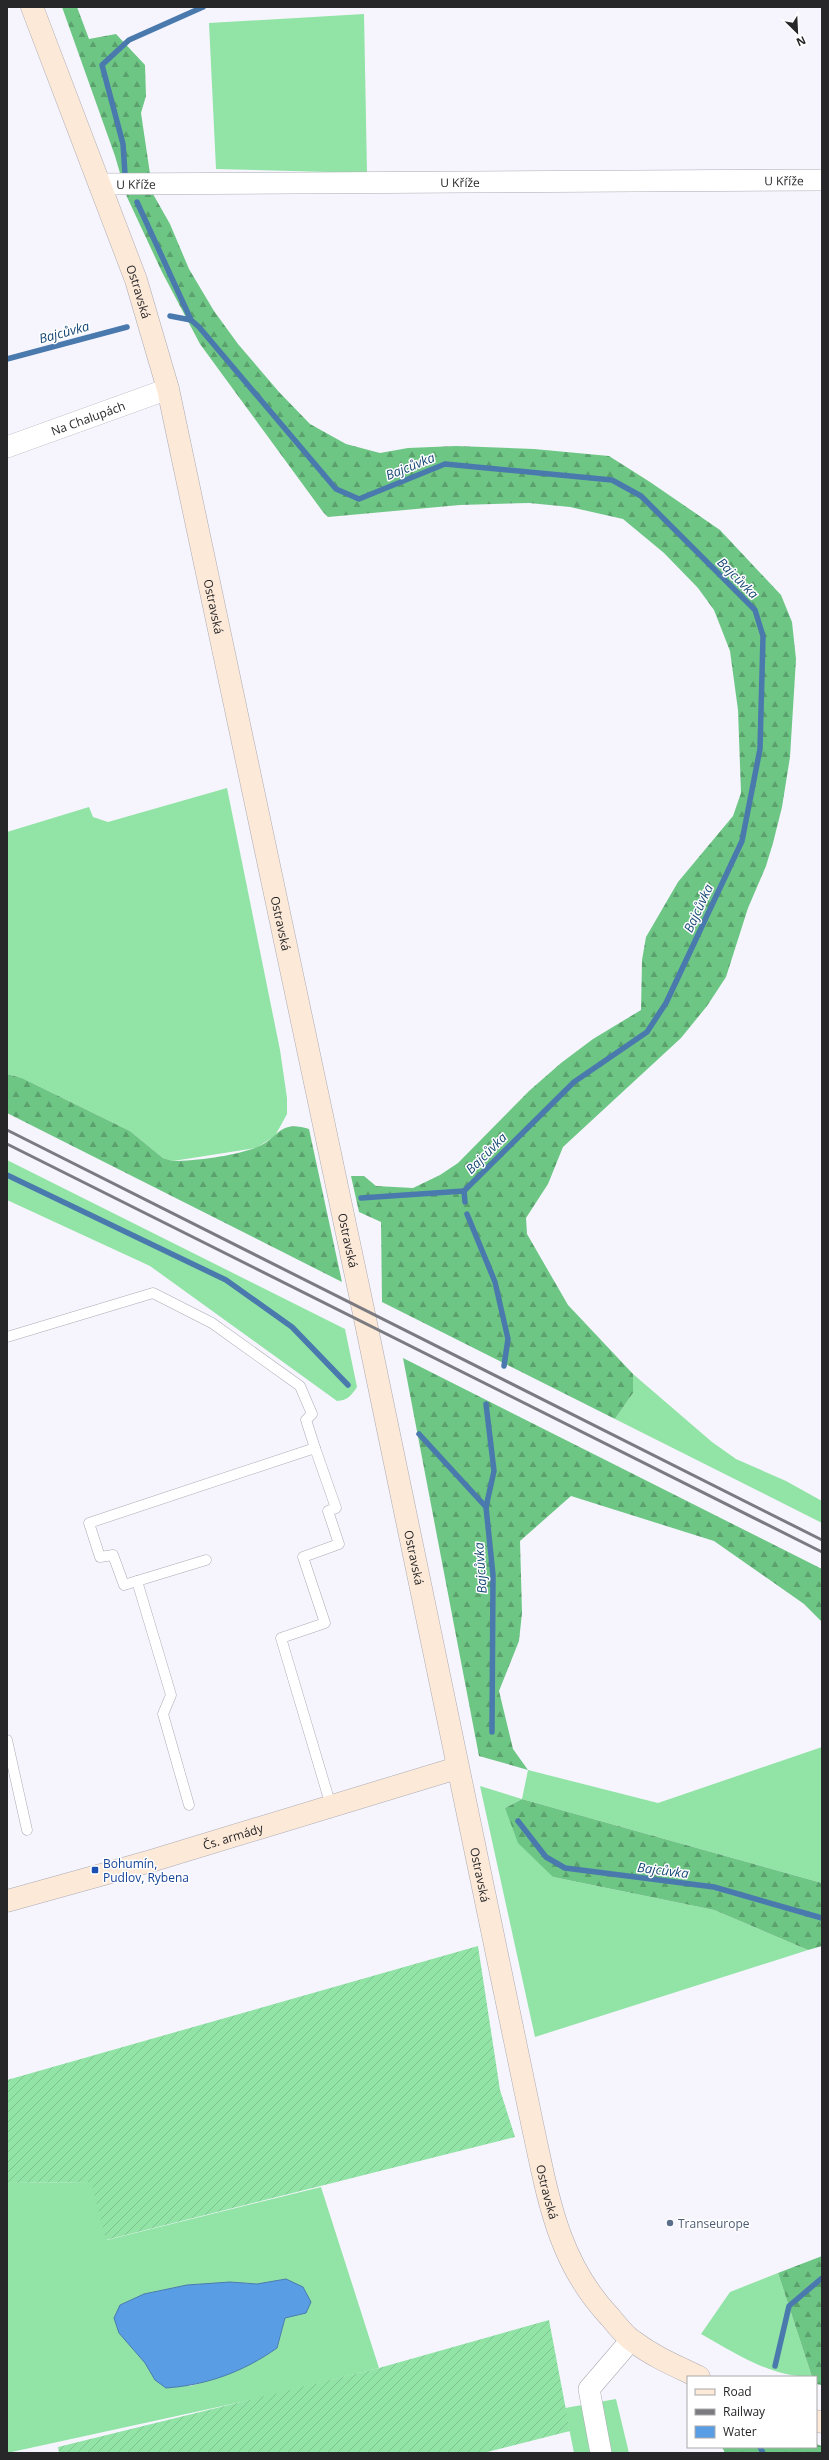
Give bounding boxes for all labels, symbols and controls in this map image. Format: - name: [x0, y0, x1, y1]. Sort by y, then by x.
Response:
- north arrow: [777, 12, 817, 52]
- text: N: [794, 33, 808, 50]
- street label: U Kříže: [764, 172, 804, 189]
- street label: U Kříže: [440, 173, 480, 191]
- street label: U Kříže: [116, 175, 156, 192]
- street label: Ostravská: [122, 262, 155, 320]
- water label: Bajcůvka: [37, 316, 92, 347]
- street label: Na Chalupách: [48, 397, 127, 439]
- water label: Bajcůvka: [383, 448, 438, 484]
- water label: Bajcůvka: [713, 553, 763, 603]
- street label: Ostravská: [200, 577, 228, 635]
- water label: Bajcůvka: [679, 880, 717, 935]
- street label: Ostravská: [267, 894, 295, 952]
- water label: Bajcůvka: [461, 1128, 511, 1178]
- street label: Ostravská: [334, 1211, 363, 1269]
- street label: Ostravská: [401, 1529, 429, 1586]
- water label: Bajcůvka: [469, 1541, 491, 1594]
- street label: Čs. armády: [201, 1819, 266, 1853]
- street label: Ostravská: [466, 1846, 494, 1904]
- place label: Bohumín, Pudlov, Rybena: [103, 1855, 189, 1886]
- water label: Bajcůvka: [636, 1858, 690, 1882]
- marker: Bohumín, Pudlov, Rybena: [90, 1865, 100, 1875]
- street label: Ostravská: [533, 2163, 563, 2221]
- place label: Transeurope: [678, 2215, 750, 2232]
- marker: Transeurope: [665, 2218, 675, 2228]
- legend: [687, 2376, 817, 2448]
- text: Road: [723, 2383, 752, 2400]
- text: Railway: [723, 2403, 766, 2420]
- text: Water: [723, 2423, 757, 2440]

